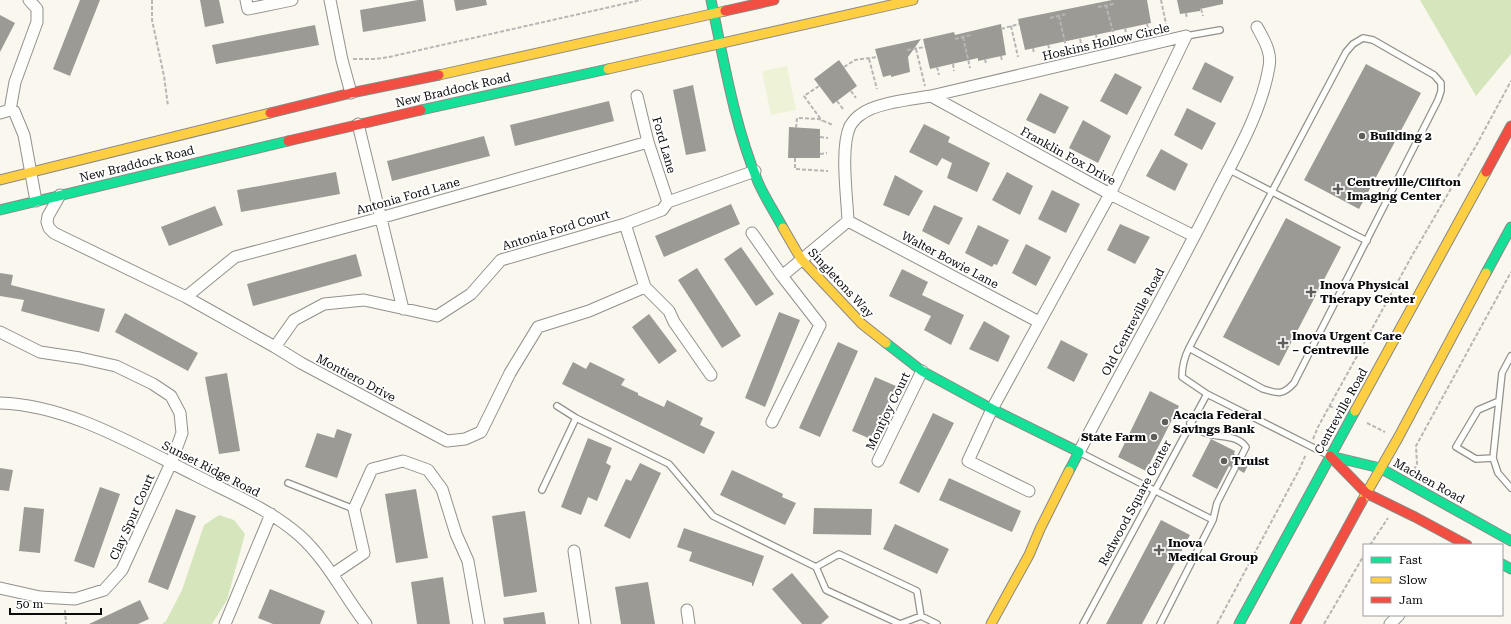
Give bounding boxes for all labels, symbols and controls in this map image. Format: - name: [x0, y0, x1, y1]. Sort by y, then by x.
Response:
- street label: Hoskins Hollow Circle: [1041, 20, 1171, 63]
- street label: New Braddock Road: [394, 70, 512, 110]
- street label: Ford Lane: [649, 115, 679, 175]
- street label: Franklin Fox Drive: [1018, 124, 1118, 188]
- place label: Building 2: [1370, 129, 1432, 143]
- marker: Building 2: [1357, 131, 1367, 141]
- street label: New Braddock Road: [78, 143, 196, 185]
- street label: Antonia Ford Lane: [355, 174, 462, 217]
- place label: Centreville/Clifton Imaging Center: [1347, 175, 1461, 203]
- marker: Centreville/Clifton Imaging Center: [1332, 183, 1344, 195]
- street label: Antonia Ford Court: [501, 207, 612, 253]
- street label: Walter Bowie Lane: [899, 229, 1001, 292]
- street label: Singletons Way: [805, 246, 877, 321]
- street label: Old Centreville Road: [1099, 265, 1167, 378]
- place label: Inova Physical Therapy Center: [1320, 278, 1416, 306]
- marker: Inova Physical Therapy Center: [1305, 286, 1317, 298]
- place label: Inova Urgent Care – Centreville: [1292, 329, 1402, 357]
- marker: Inova Urgent Care – Centreville: [1277, 337, 1289, 349]
- street label: Montiero Drive: [314, 351, 398, 405]
- street label: Centreville Road: [1312, 365, 1371, 456]
- street label: Montjoy Court: [863, 369, 913, 452]
- place label: Acacia Federal Savings Bank: [1173, 408, 1262, 436]
- marker: Acacia Federal Savings Bank: [1160, 417, 1170, 427]
- place label: State Farm: [1081, 430, 1146, 444]
- marker: State Farm: [1149, 432, 1159, 442]
- street label: Sunset Ridge Road: [160, 438, 263, 500]
- street label: Redwood Square Center: [1096, 438, 1174, 568]
- place label: Truist: [1232, 454, 1269, 468]
- marker: Truist: [1219, 456, 1229, 466]
- street label: Machen Road: [1391, 456, 1467, 506]
- street label: Clay Spur Court: [107, 471, 157, 562]
- place label: Inova Medical Group: [1168, 536, 1258, 564]
- marker: Inova Medical Group: [1153, 544, 1165, 556]
- legend: [1363, 544, 1503, 616]
- text: Fast: [1399, 553, 1423, 567]
- text: Slow: [1399, 573, 1427, 587]
- scale bar: [10, 590, 101, 616]
- text: Jam: [1399, 593, 1423, 607]
- text: 50 m: [16, 597, 43, 611]

